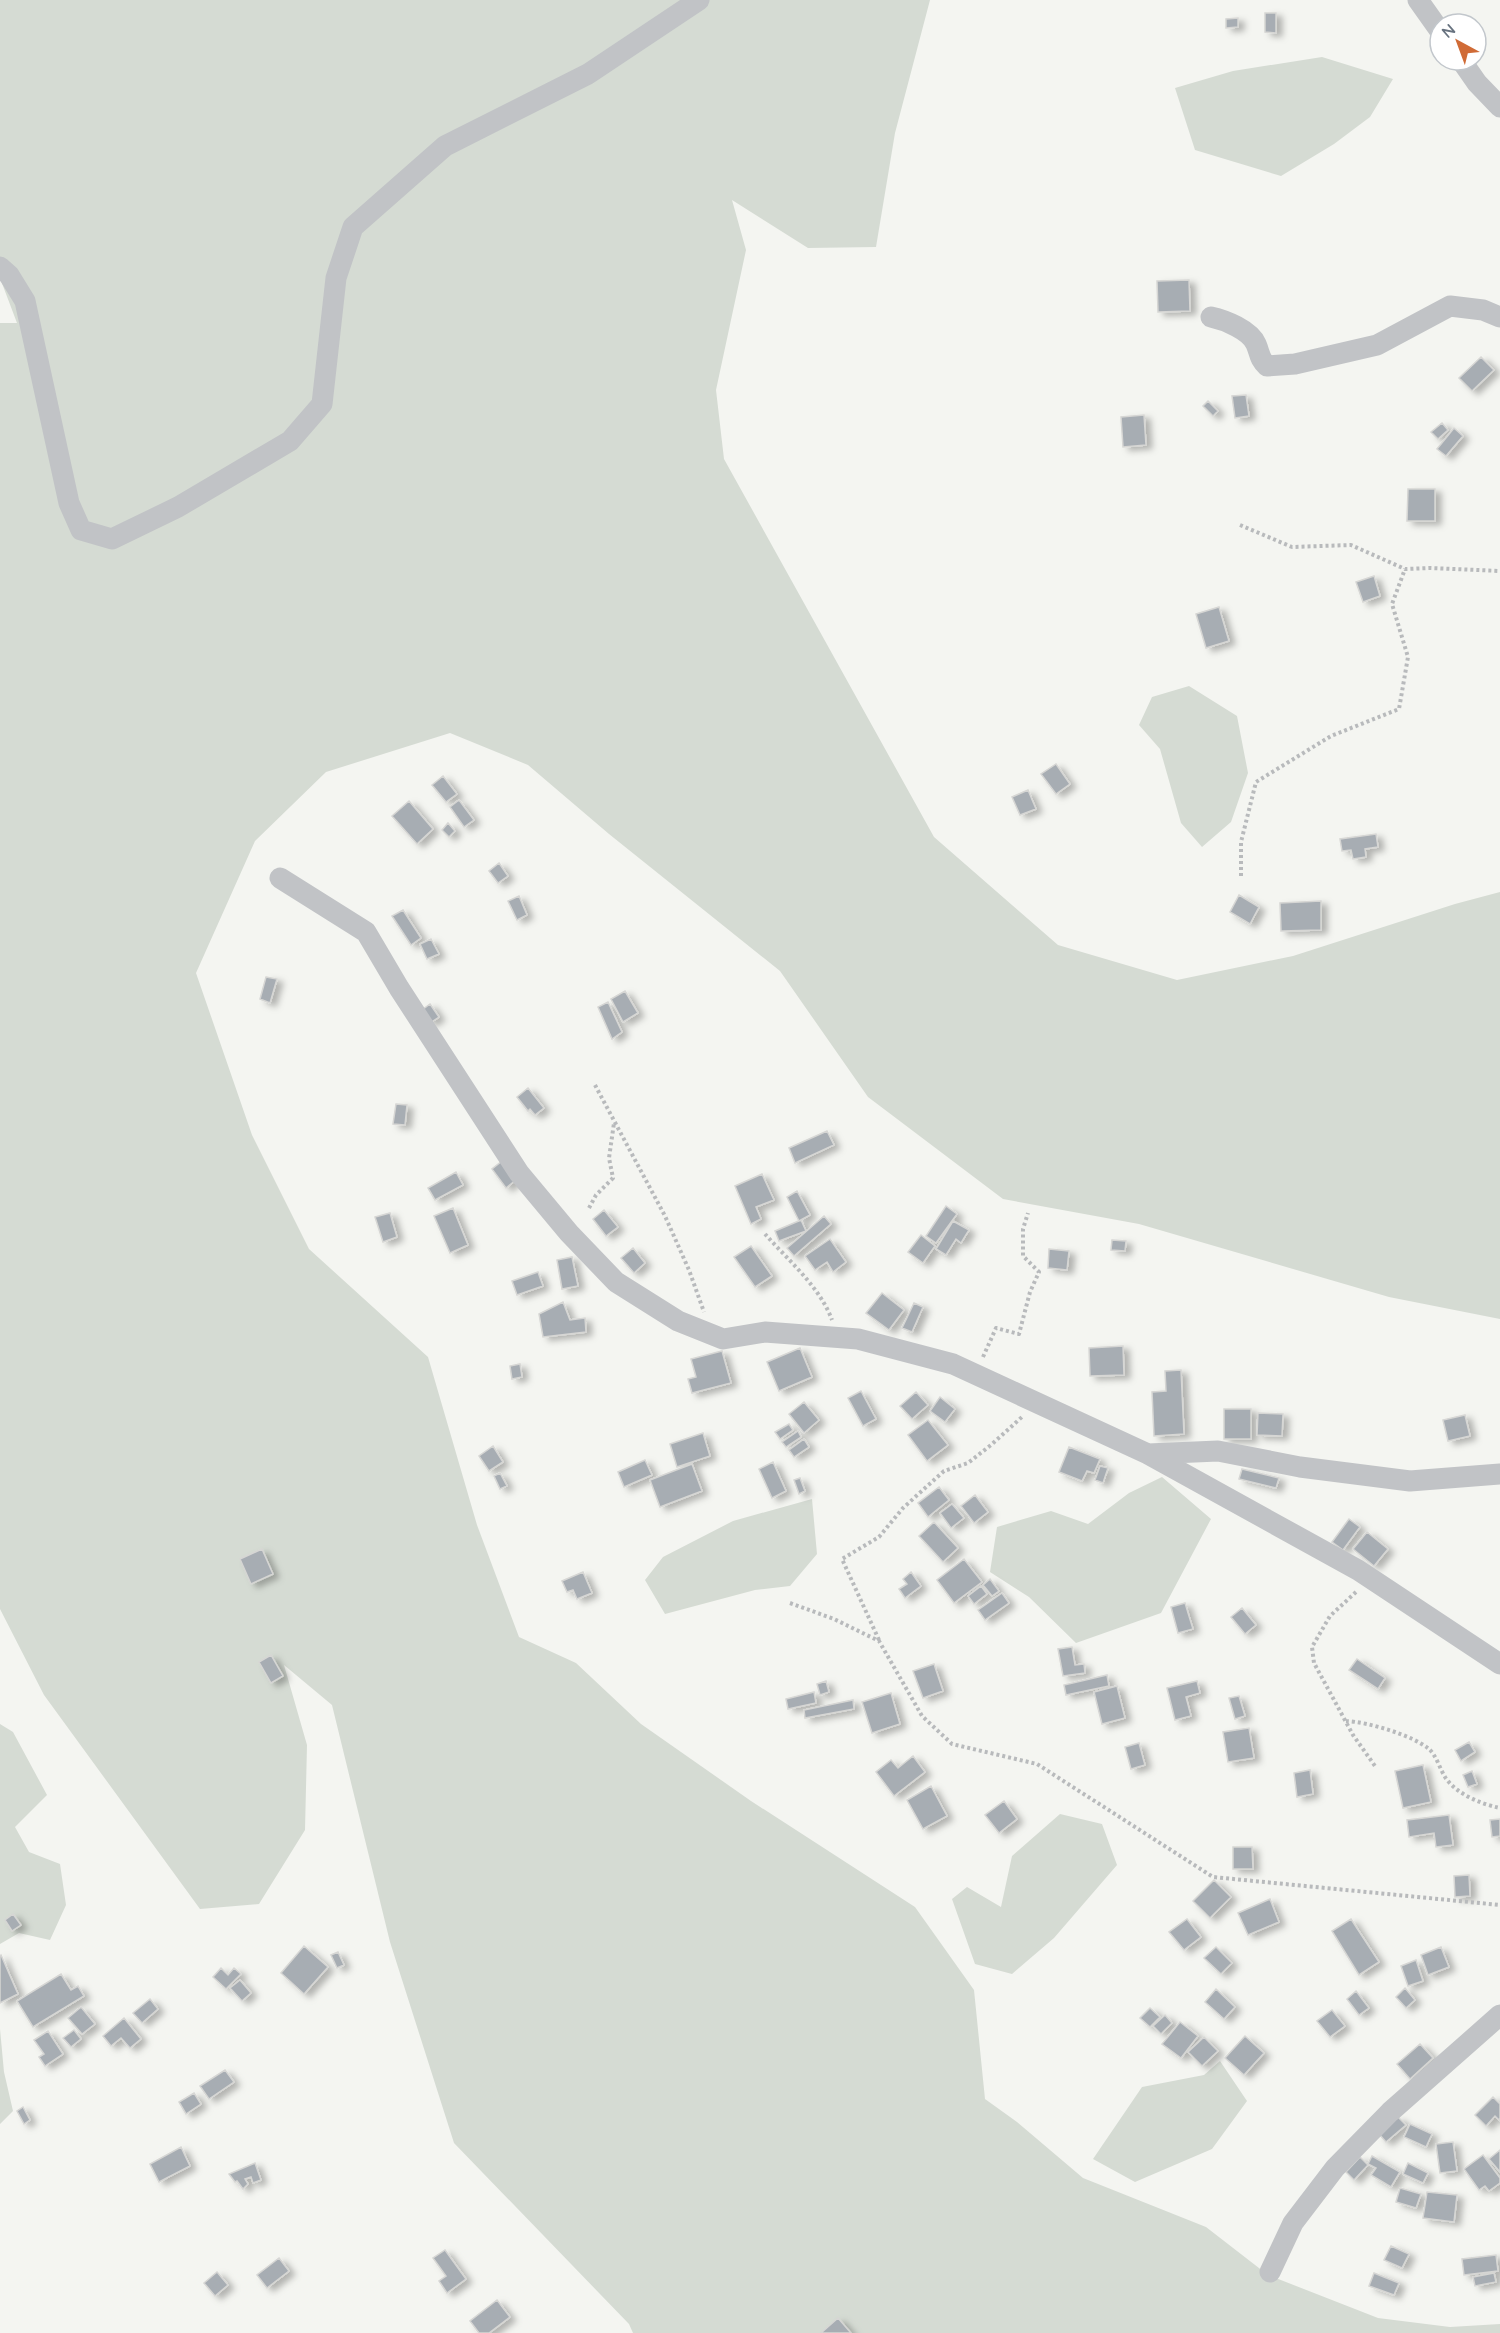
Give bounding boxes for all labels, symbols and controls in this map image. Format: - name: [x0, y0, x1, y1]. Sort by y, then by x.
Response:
- north arrow: [1428, 12, 1488, 72]
- text: N: [1437, 19, 1459, 42]

